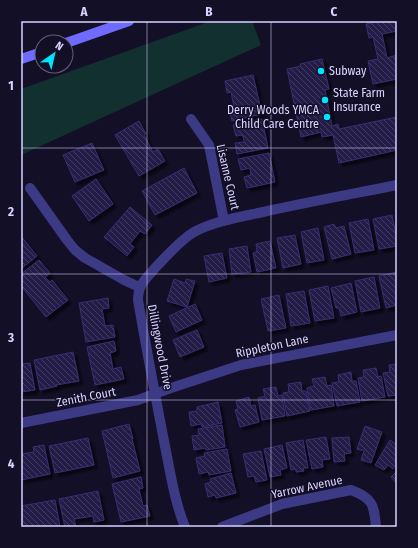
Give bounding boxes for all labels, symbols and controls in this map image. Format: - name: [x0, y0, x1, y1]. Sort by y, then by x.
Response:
- text: A: [79, 4, 88, 19]
- text: B: [205, 4, 213, 19]
- text: C: [331, 4, 338, 19]
- north arrow: [34, 34, 74, 74]
- text: N: [53, 39, 66, 53]
- place label: Subway: [329, 64, 367, 78]
- marker: Subway: [316, 66, 326, 76]
- text: 1: [8, 78, 14, 93]
- place label: State Farm Insurance: [333, 86, 385, 114]
- marker: State Farm Insurance: [320, 95, 330, 105]
- place label: Derry Woods YMCA Child Care Centre: [227, 103, 320, 131]
- marker: Derry Woods YMCA Child Care Centre: [322, 112, 332, 122]
- street label: Lisanne Court: [214, 143, 242, 211]
- text: 2: [7, 204, 14, 219]
- street label: Dillingwood Drive: [145, 303, 175, 391]
- text: 3: [7, 330, 14, 345]
- street label: Rippleton Lane: [234, 331, 310, 361]
- street label: Zenith Court: [55, 384, 117, 410]
- text: 4: [8, 456, 15, 471]
- street label: Yarrow Avenue: [270, 473, 344, 501]

